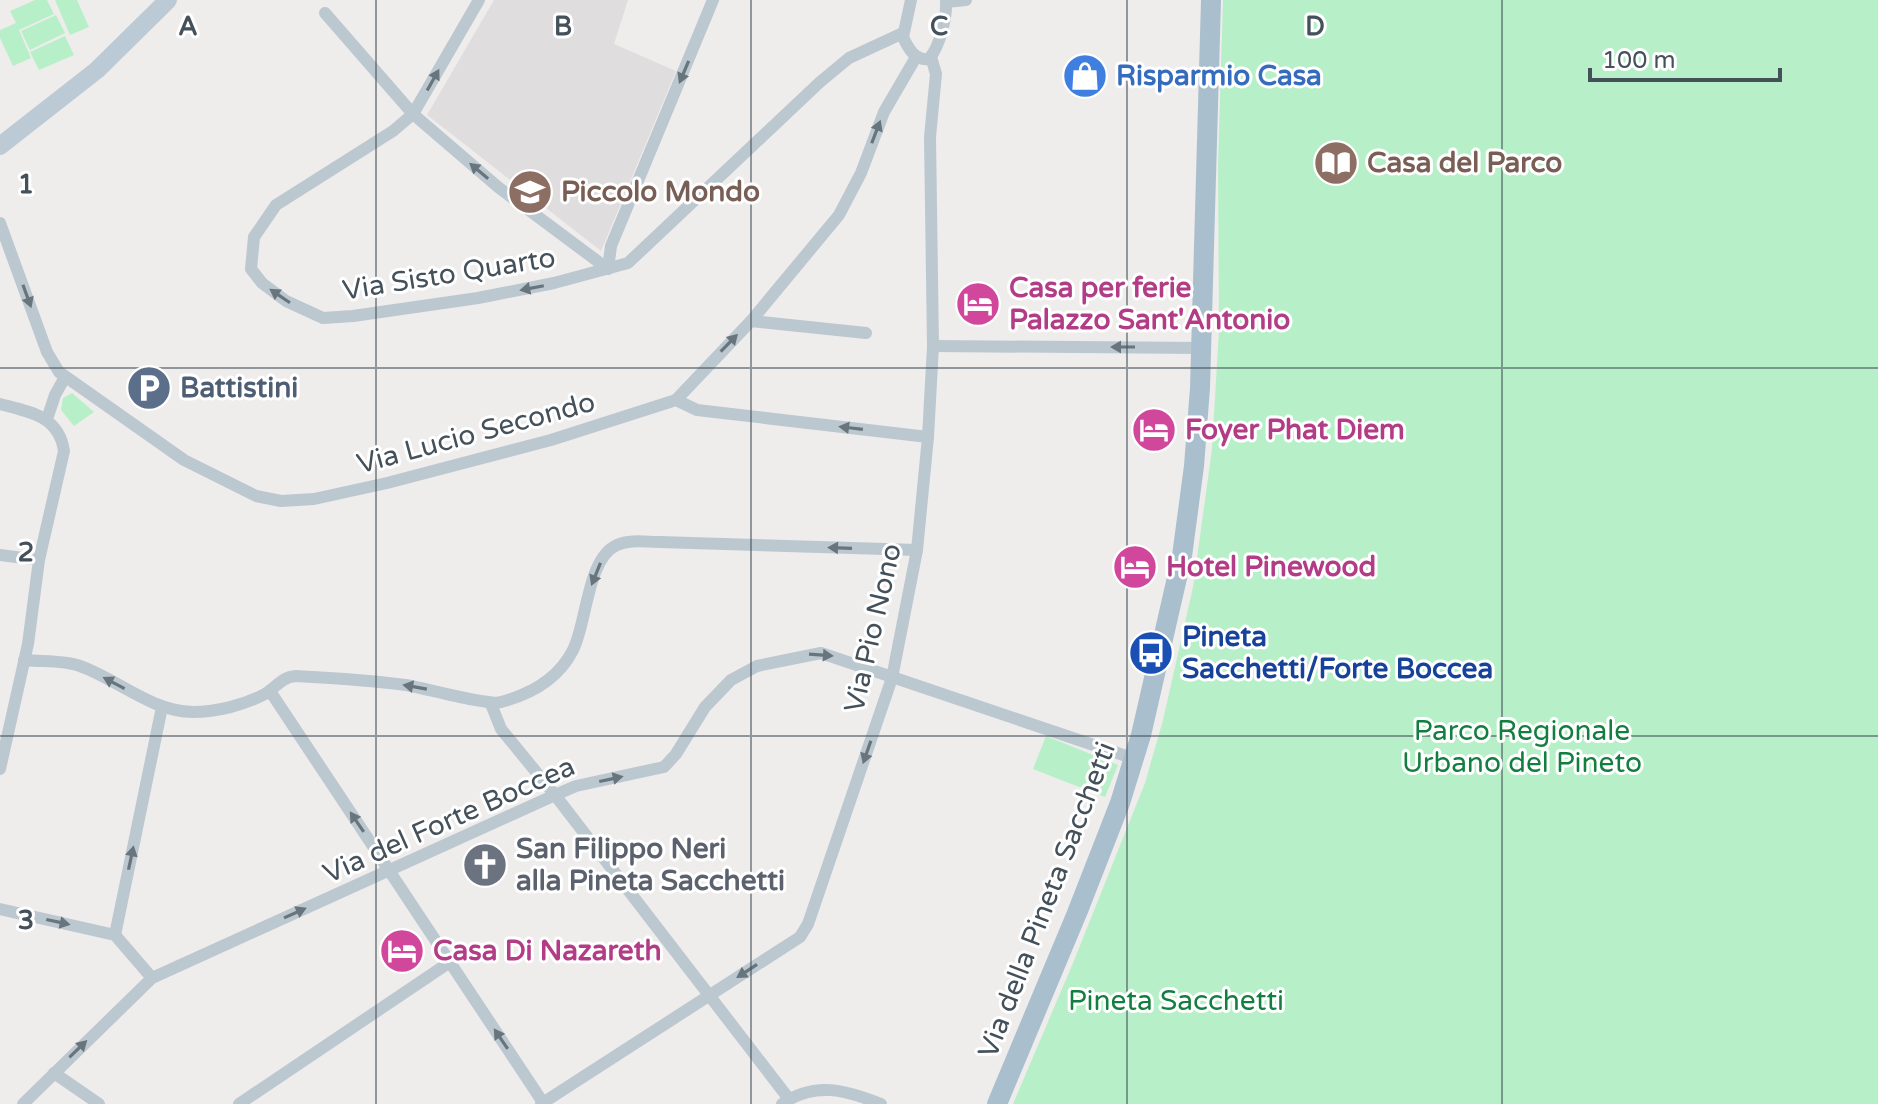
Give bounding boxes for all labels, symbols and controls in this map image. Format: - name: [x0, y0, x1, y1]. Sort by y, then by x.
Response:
- text: A: [178, 11, 198, 42]
- text: B: [554, 11, 572, 42]
- text: C: [930, 11, 948, 42]
- text: D: [1305, 11, 1325, 42]
- scale bar: [1590, 32, 1780, 82]
- text: 100 m: [1602, 46, 1676, 75]
- shop icon: Risparmio Casa: [1061, 52, 1109, 100]
- place label: Risparmio Casa: [1116, 59, 1322, 93]
- one-way arrow: [677, 60, 690, 84]
- one-way arrow: [426, 68, 440, 91]
- one-way arrow: [870, 120, 883, 144]
- library icon: Casa del Parco: [1312, 139, 1360, 187]
- place label: Casa del Parco: [1367, 146, 1562, 180]
- one-way arrow: [470, 163, 490, 180]
- school or university icon: Piccolo Mondo: [506, 168, 554, 216]
- text: 1: [18, 169, 34, 200]
- place label: Piccolo Mondo: [561, 175, 760, 209]
- street label: Via Sisto Quarto: [340, 240, 558, 308]
- place label: Casa per ferie Palazzo Sant'Antonio: [1009, 271, 1290, 337]
- hotel icon: Casa per ferie Palazzo Sant'Antonio: [954, 280, 1002, 328]
- one-way arrow: [520, 282, 545, 294]
- one-way arrow: [22, 284, 34, 308]
- one-way arrow: [270, 289, 291, 304]
- one-way arrow: [720, 334, 738, 353]
- one-way arrow: [1110, 341, 1135, 353]
- parking icon: Battistini: [125, 364, 173, 412]
- place label: Battistini: [180, 371, 298, 405]
- street label: Via Lucio Secondo: [353, 385, 599, 481]
- hotel icon: Foyer Phat Diem: [1130, 406, 1178, 454]
- place label: Foyer Phat Diem: [1185, 413, 1405, 447]
- one-way arrow: [838, 421, 863, 434]
- text: 2: [18, 537, 34, 568]
- street label: Via Pio Nono: [837, 540, 909, 716]
- one-way arrow: [827, 541, 852, 554]
- hotel icon: Hotel Pinewood: [1111, 543, 1159, 591]
- place label: Hotel Pinewood: [1166, 550, 1376, 584]
- one-way arrow: [590, 562, 603, 586]
- place label: Pineta Sacchetti/Forte Boccea: [1182, 620, 1493, 686]
- bus stop icon: Pineta Sacchetti/Forte Boccea: [1127, 629, 1175, 677]
- one-way arrow: [808, 649, 833, 662]
- one-way arrow: [103, 677, 126, 690]
- one-way arrow: [402, 681, 427, 693]
- park label: Parco Regionale Urbano del Pineto: [1402, 714, 1642, 780]
- street label: Via della Pineta Sacchetti: [971, 737, 1123, 1063]
- one-way arrow: [860, 740, 872, 764]
- street label: Via del Forte Boccea: [318, 749, 580, 891]
- one-way arrow: [599, 772, 624, 785]
- one-way arrow: [350, 812, 365, 833]
- place label: San Filippo Neri alla Pineta Sacchetti: [516, 832, 785, 898]
- church icon: San Filippo Neri alla Pineta Sacchetti: [461, 841, 509, 889]
- one-way arrow: [125, 846, 138, 871]
- text: 3: [18, 905, 34, 936]
- one-way arrow: [284, 907, 307, 920]
- one-way arrow: [45, 916, 70, 929]
- hotel icon: Casa Di Nazareth: [378, 927, 426, 975]
- place label: Casa Di Nazareth: [433, 934, 661, 968]
- one-way arrow: [736, 963, 758, 977]
- park label: Pineta Sacchetti: [1068, 984, 1284, 1018]
- one-way arrow: [494, 1028, 509, 1050]
- one-way arrow: [68, 1041, 87, 1059]

